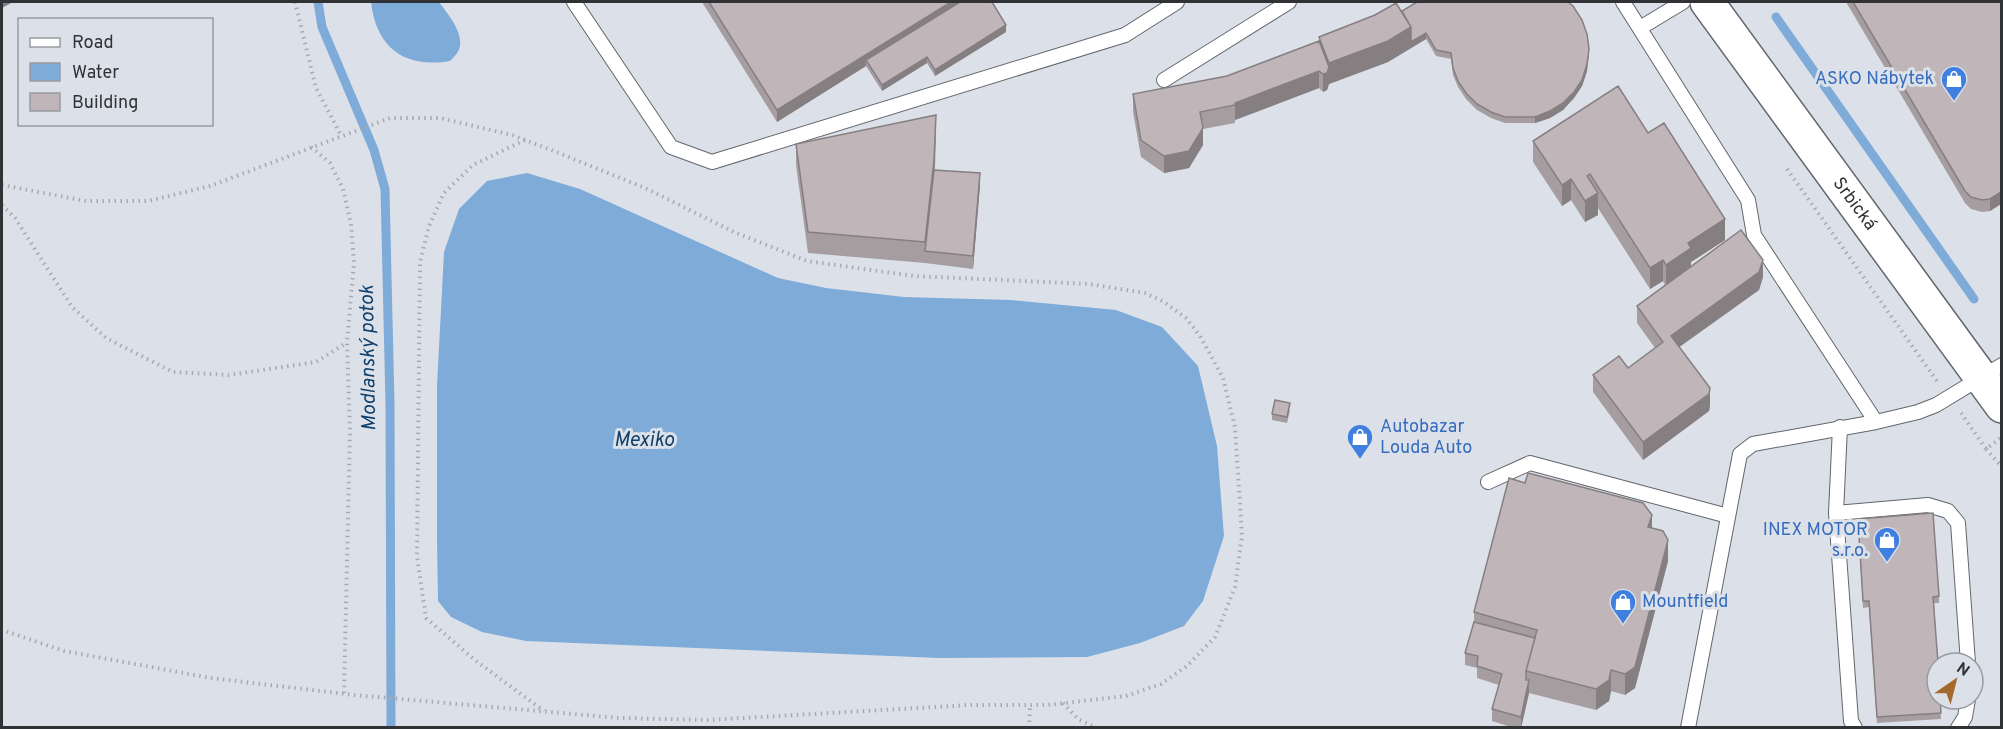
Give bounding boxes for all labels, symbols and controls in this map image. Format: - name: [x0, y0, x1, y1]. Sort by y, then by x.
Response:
- legend: [18, 18, 213, 126]
- text: Road: [72, 32, 114, 55]
- text: Water: [72, 62, 119, 85]
- shop icon: ASKO Nábytek: [1939, 64, 1969, 102]
- place label: ASKO Nábytek: [1815, 68, 1934, 91]
- text: Building: [72, 92, 138, 115]
- street label: Srbická: [1827, 173, 1882, 235]
- water label: Modlanský potok: [355, 284, 383, 431]
- place label: Autobazar Louda Auto: [1380, 416, 1472, 460]
- shop icon: Autobazar Louda Auto: [1345, 422, 1375, 460]
- water label: Mexiko: [614, 428, 674, 454]
- place label: INEX MOTOR s.r.o.: [1763, 519, 1868, 563]
- shop icon: INEX MOTOR s.r.o.: [1872, 525, 1902, 563]
- shop icon: Mountfield: [1608, 587, 1638, 625]
- place label: Mountfield: [1642, 591, 1728, 614]
- north arrow: [1925, 651, 1985, 711]
- text: N: [1952, 659, 1973, 682]

